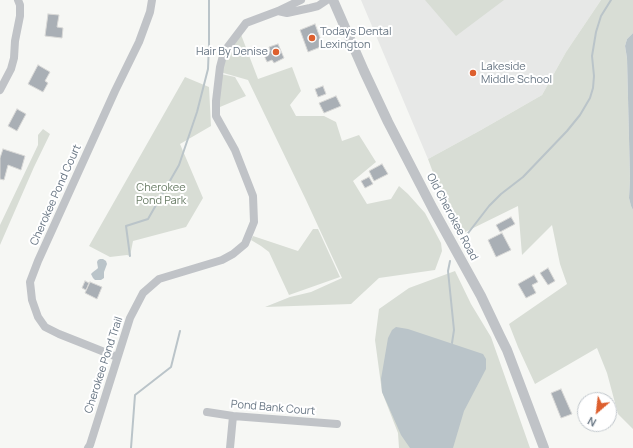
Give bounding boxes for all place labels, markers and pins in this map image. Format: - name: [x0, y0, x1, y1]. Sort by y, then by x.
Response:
- place label: Todays Dental Lexington: [320, 25, 392, 51]
- marker: Todays Dental Lexington: [307, 33, 317, 43]
- place label: Hair By Denise: [196, 45, 268, 59]
- marker: Hair By Denise: [271, 47, 281, 57]
- place label: Lakeside Middle School: [481, 60, 552, 86]
- marker: Lakeside Middle School: [468, 68, 478, 78]

